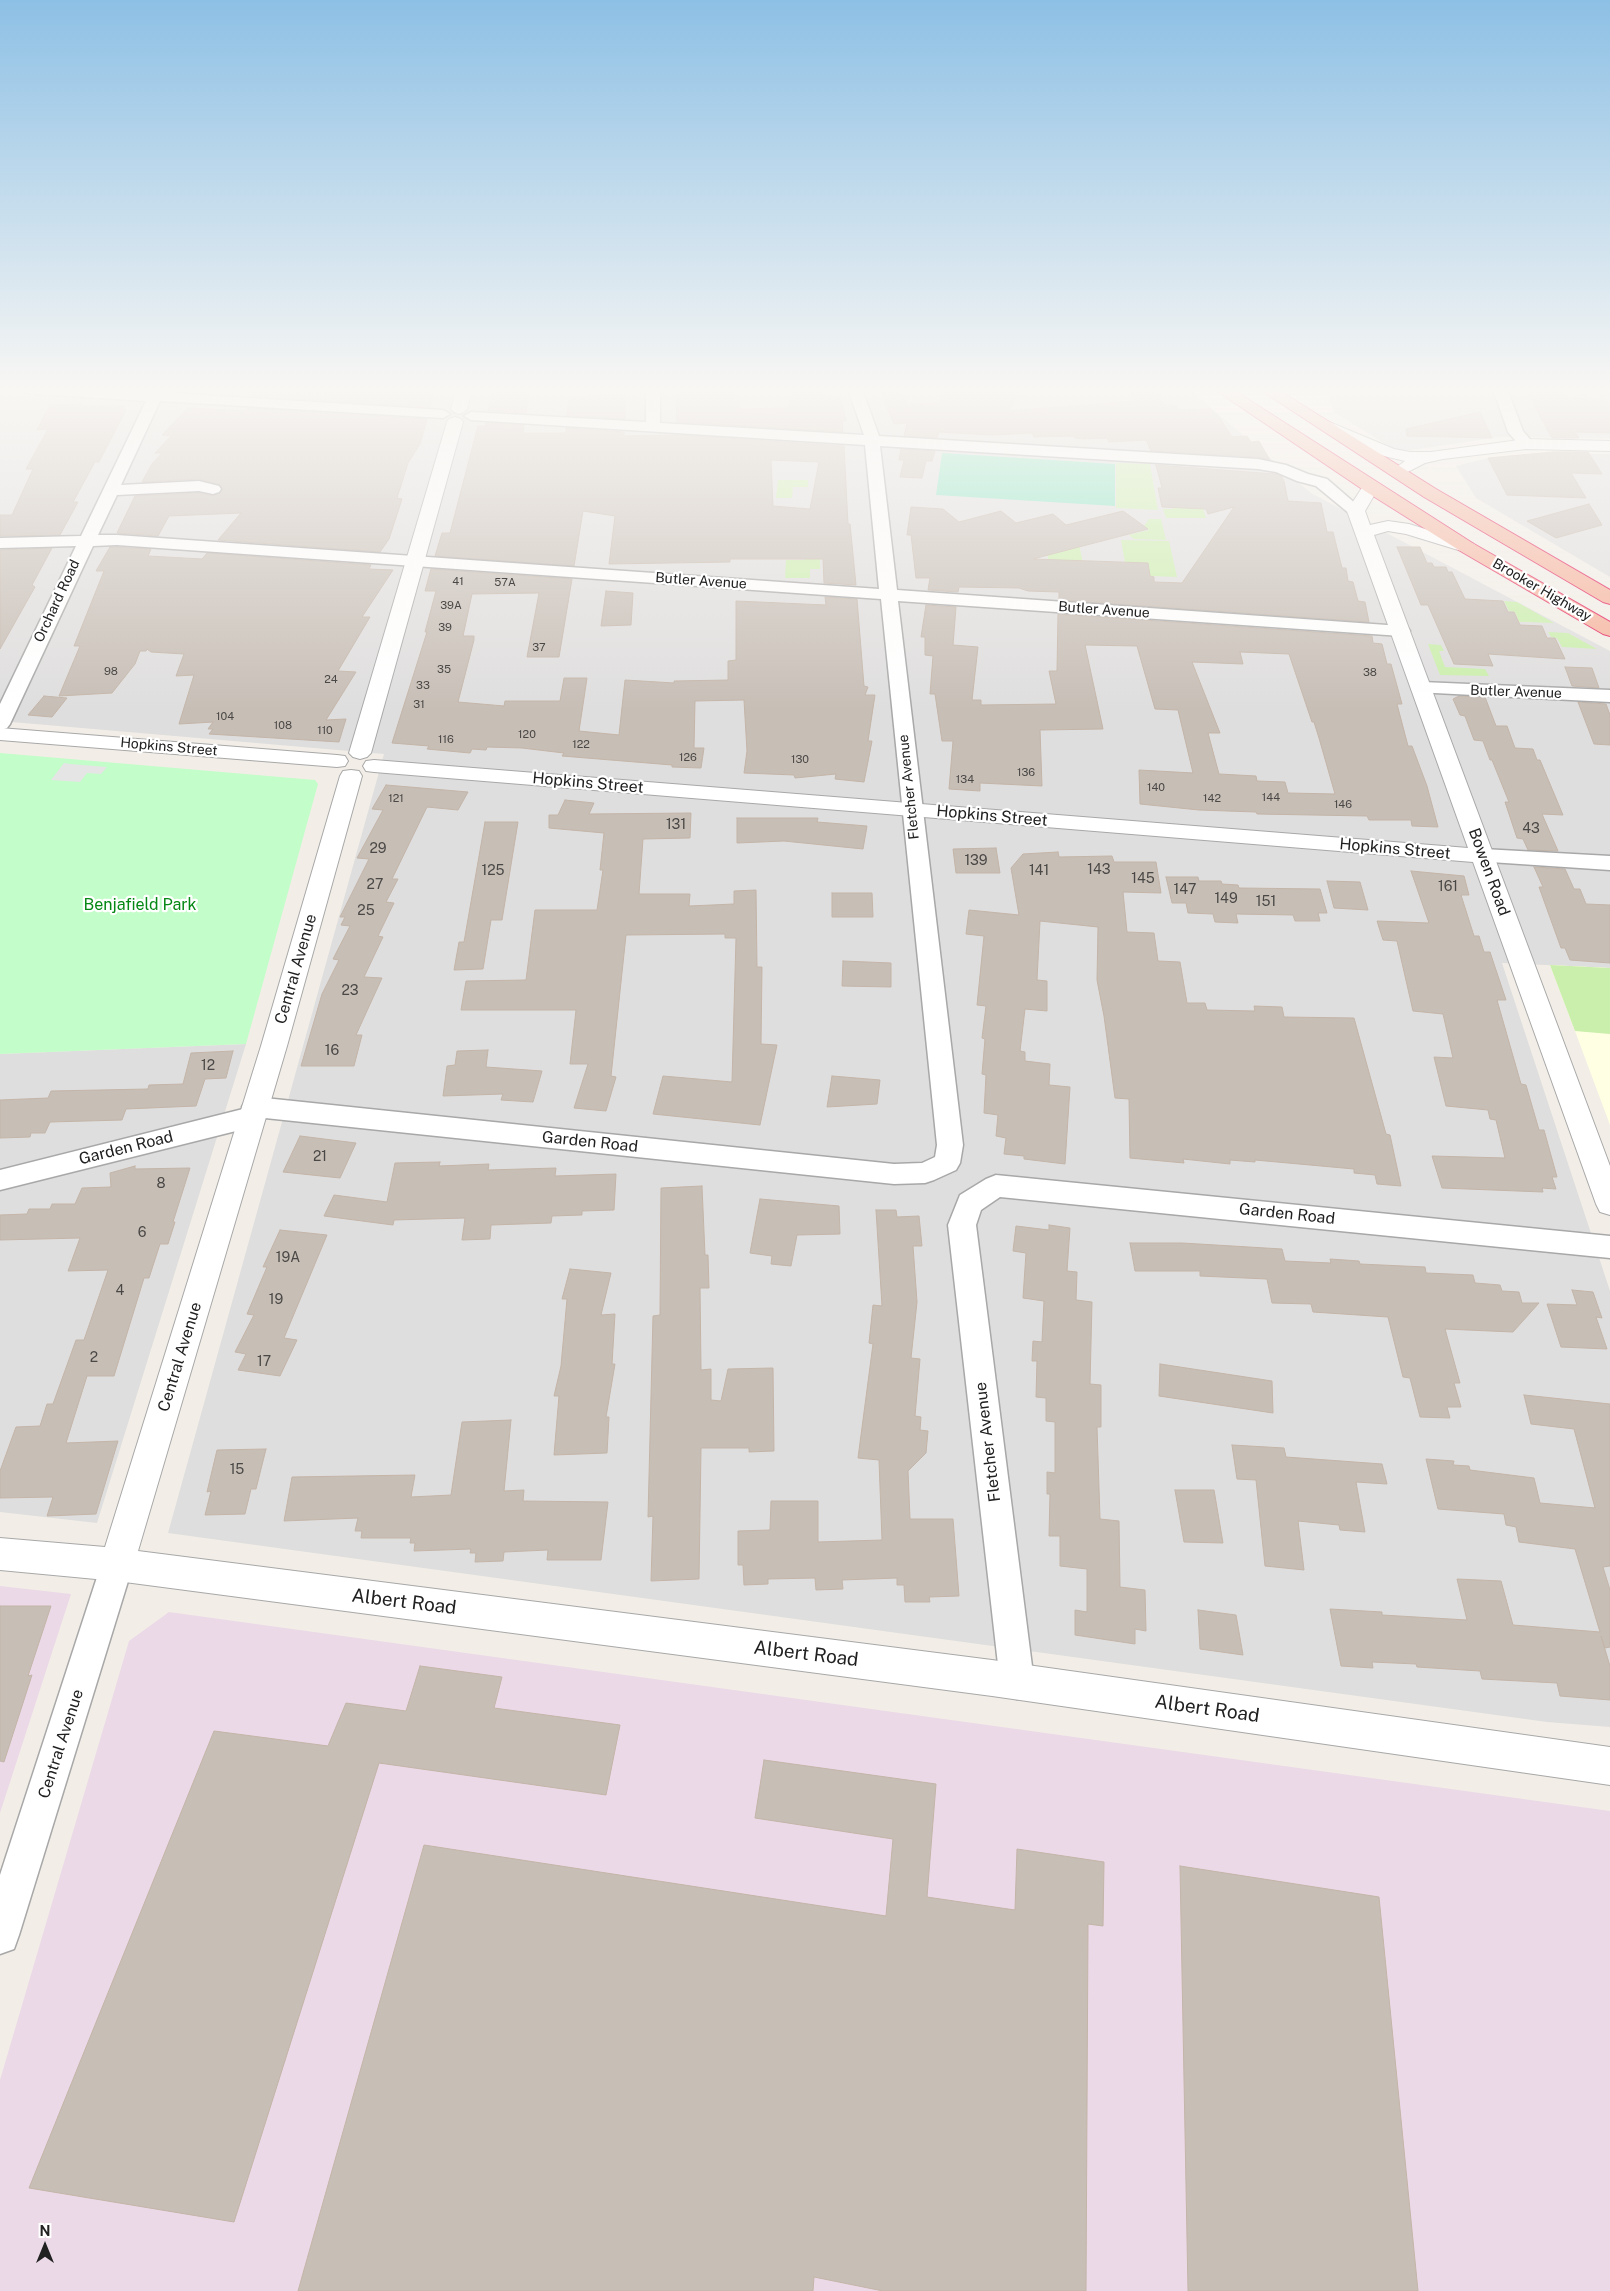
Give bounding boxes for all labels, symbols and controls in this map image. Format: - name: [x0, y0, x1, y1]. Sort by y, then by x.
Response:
- street label: Brooker Highway: [1490, 555, 1594, 625]
- street label: Orchard Road: [31, 557, 83, 645]
- street label: Butler Avenue: [655, 569, 747, 593]
- house number: 41: [452, 575, 464, 589]
- house number: 57A: [494, 576, 516, 590]
- street label: Butler Avenue: [1058, 598, 1150, 622]
- house number: 39A: [440, 599, 462, 613]
- house number: 39: [438, 621, 452, 635]
- house number: 37: [532, 641, 546, 655]
- house number: 35: [437, 663, 451, 677]
- house number: 98: [104, 665, 118, 679]
- house number: 38: [1363, 666, 1377, 680]
- house number: 24: [324, 673, 338, 687]
- house number: 33: [416, 679, 430, 693]
- street label: Butler Avenue: [1470, 682, 1562, 702]
- house number: 31: [413, 698, 425, 712]
- house number: 104: [216, 710, 234, 724]
- house number: 108: [274, 719, 292, 733]
- house number: 110: [317, 724, 333, 738]
- house number: 120: [518, 728, 536, 742]
- house number: 116: [438, 733, 454, 747]
- street label: Hopkins Street: [120, 734, 218, 760]
- street label: Fletcher Avenue: [895, 734, 923, 840]
- house number: 122: [572, 738, 590, 752]
- house number: 126: [679, 751, 697, 765]
- house number: 130: [791, 753, 809, 767]
- house number: 136: [1017, 766, 1035, 780]
- street label: Hopkins Street: [532, 769, 644, 797]
- house number: 134: [956, 773, 974, 787]
- house number: 140: [1147, 781, 1165, 795]
- house number: 144: [1262, 791, 1280, 805]
- house number: 121: [388, 792, 404, 806]
- house number: 142: [1203, 792, 1221, 806]
- house number: 146: [1334, 798, 1352, 812]
- street label: Hopkins Street: [936, 802, 1048, 830]
- house number: 131: [666, 817, 686, 833]
- house number: 43: [1522, 821, 1540, 837]
- street label: Bowen Road: [1464, 825, 1514, 919]
- street label: Hopkins Street: [1339, 835, 1451, 863]
- house number: 29: [369, 841, 387, 857]
- house number: 139: [964, 853, 988, 869]
- house number: 143: [1087, 862, 1111, 878]
- house number: 125: [481, 863, 505, 879]
- house number: 141: [1029, 863, 1049, 879]
- house number: 145: [1131, 871, 1155, 887]
- house number: 27: [367, 877, 383, 893]
- house number: 161: [1438, 879, 1458, 895]
- house number: 147: [1174, 882, 1196, 898]
- house number: 149: [1214, 891, 1238, 907]
- house number: 151: [1256, 894, 1276, 910]
- park label: Benjafield Park: [83, 895, 197, 915]
- house number: 25: [357, 903, 375, 919]
- street label: Central Avenue: [271, 912, 321, 1026]
- house number: 23: [341, 983, 359, 999]
- house number: 16: [325, 1043, 339, 1059]
- house number: 12: [201, 1058, 215, 1074]
- street label: Garden Road: [77, 1127, 175, 1169]
- street label: Garden Road: [541, 1127, 639, 1157]
- house number: 21: [313, 1149, 327, 1165]
- house number: 8: [156, 1176, 166, 1192]
- street label: Garden Road: [1238, 1199, 1336, 1229]
- house number: 6: [138, 1225, 146, 1241]
- house number: 19A: [276, 1250, 300, 1266]
- house number: 4: [116, 1283, 124, 1299]
- house number: 19: [269, 1292, 283, 1308]
- street label: Central Avenue: [154, 1300, 206, 1414]
- house number: 2: [90, 1350, 98, 1366]
- house number: 17: [257, 1354, 271, 1370]
- street label: Fletcher Avenue: [971, 1381, 1005, 1503]
- house number: 15: [230, 1462, 244, 1478]
- street label: Albert Road: [350, 1584, 458, 1620]
- street label: Albert Road: [752, 1636, 860, 1672]
- street label: Central Avenue: [34, 1687, 88, 1801]
- street label: Albert Road: [1153, 1690, 1261, 1728]
- north arrow: [20, 2221, 70, 2271]
- text: N: [40, 2223, 50, 2239]

